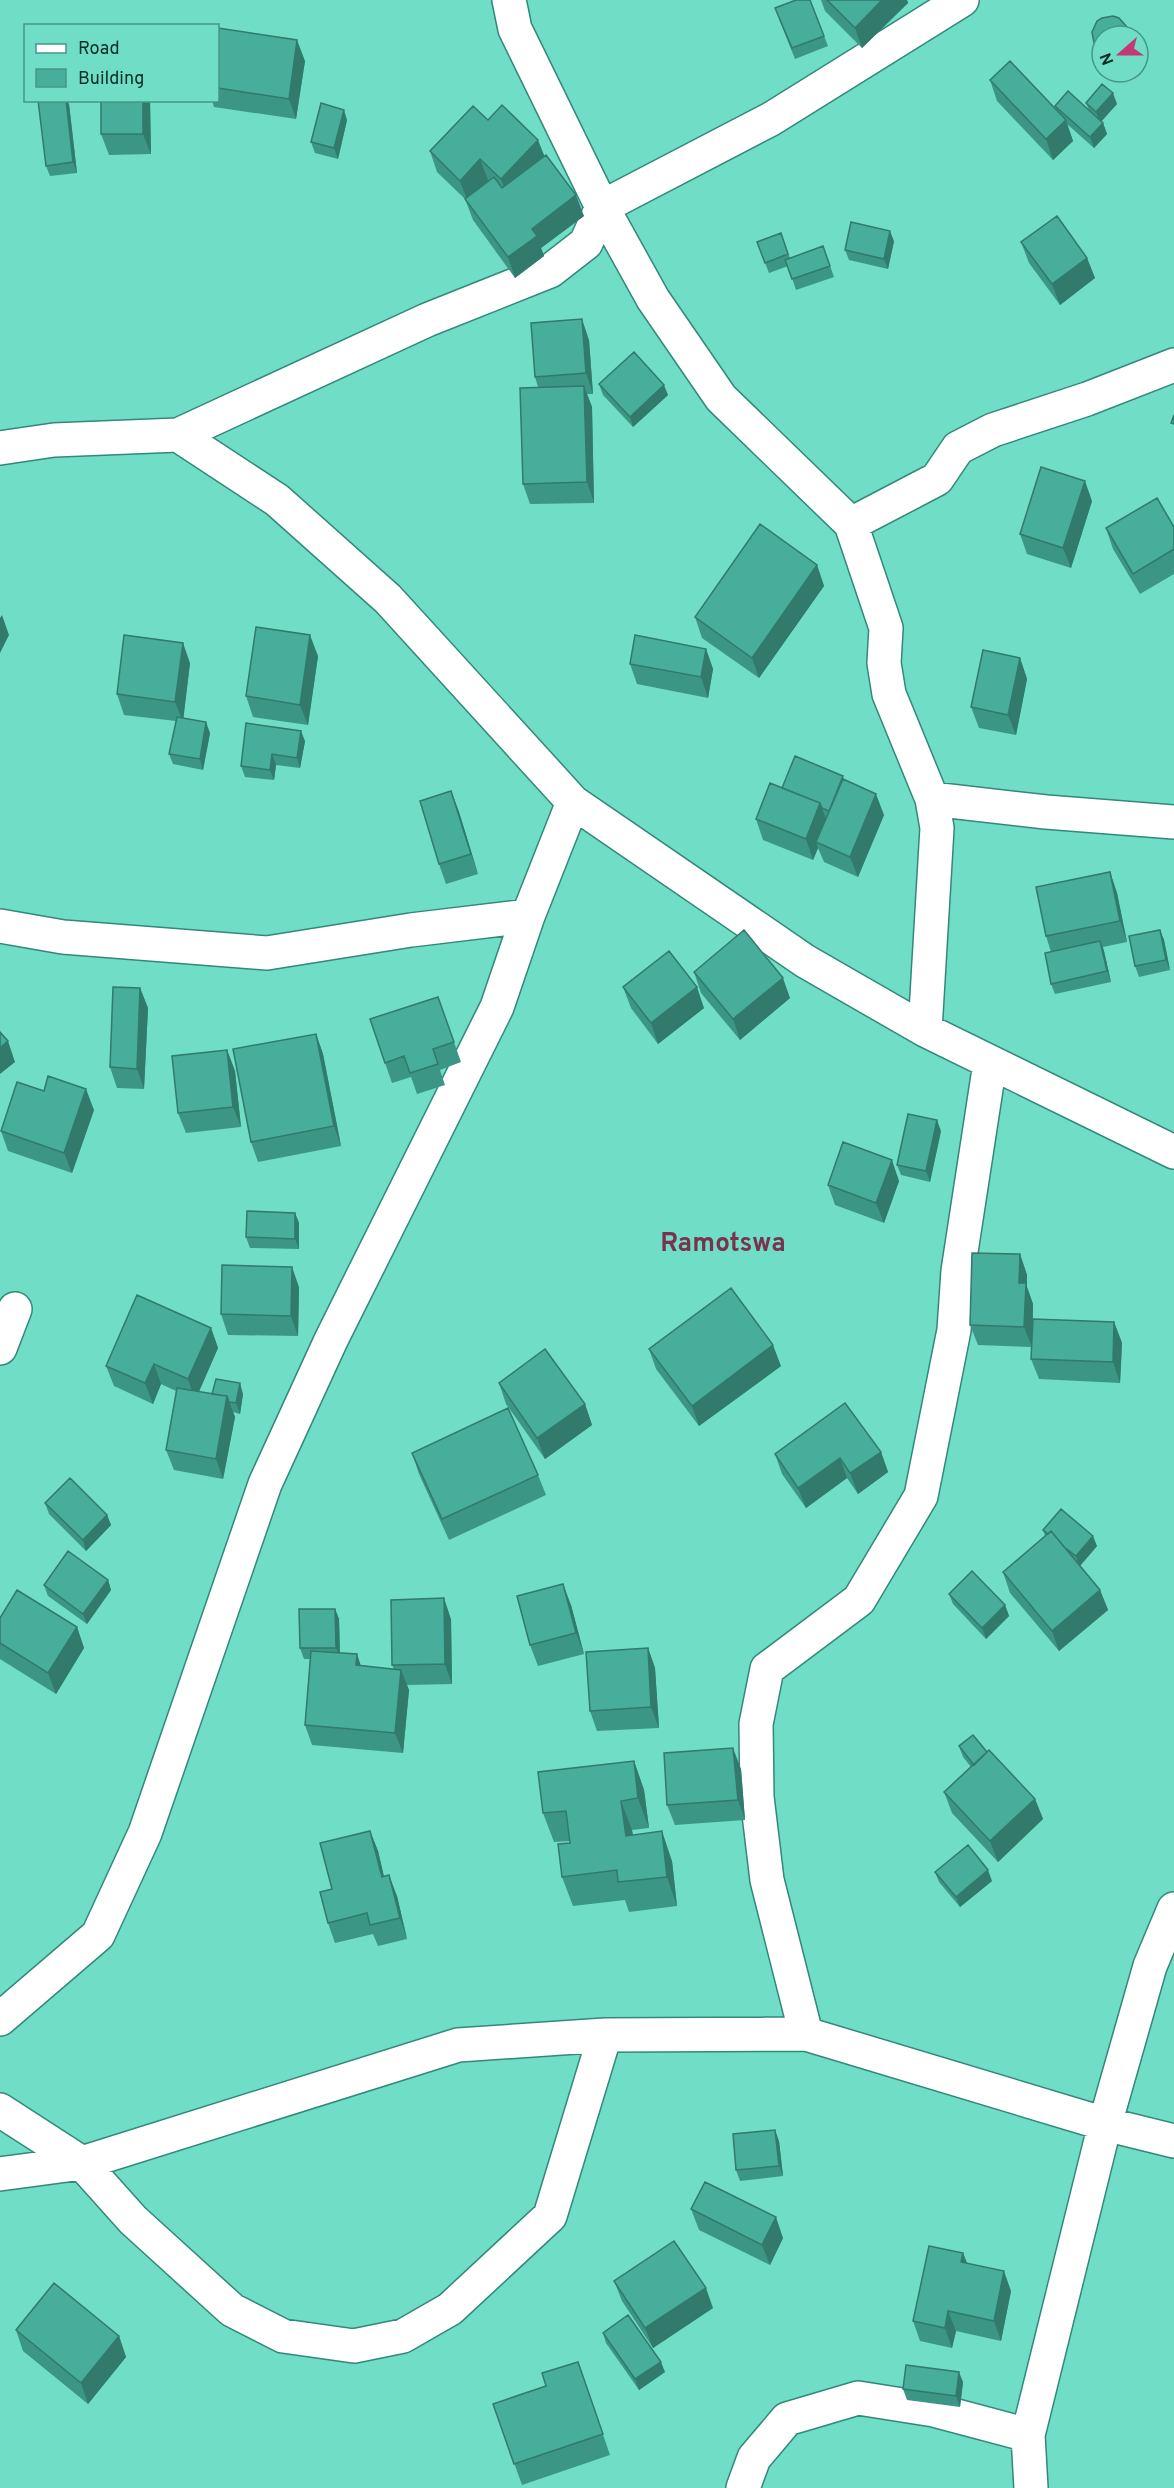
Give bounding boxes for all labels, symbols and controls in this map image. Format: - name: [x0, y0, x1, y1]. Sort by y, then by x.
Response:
- legend: [24, 24, 219, 102]
- north arrow: [1090, 24, 1150, 84]
- text: Road: [78, 38, 120, 61]
- text: N: [1096, 50, 1119, 68]
- text: Building: [78, 68, 144, 91]
- district label: Ramotswa: [660, 1228, 786, 1261]

